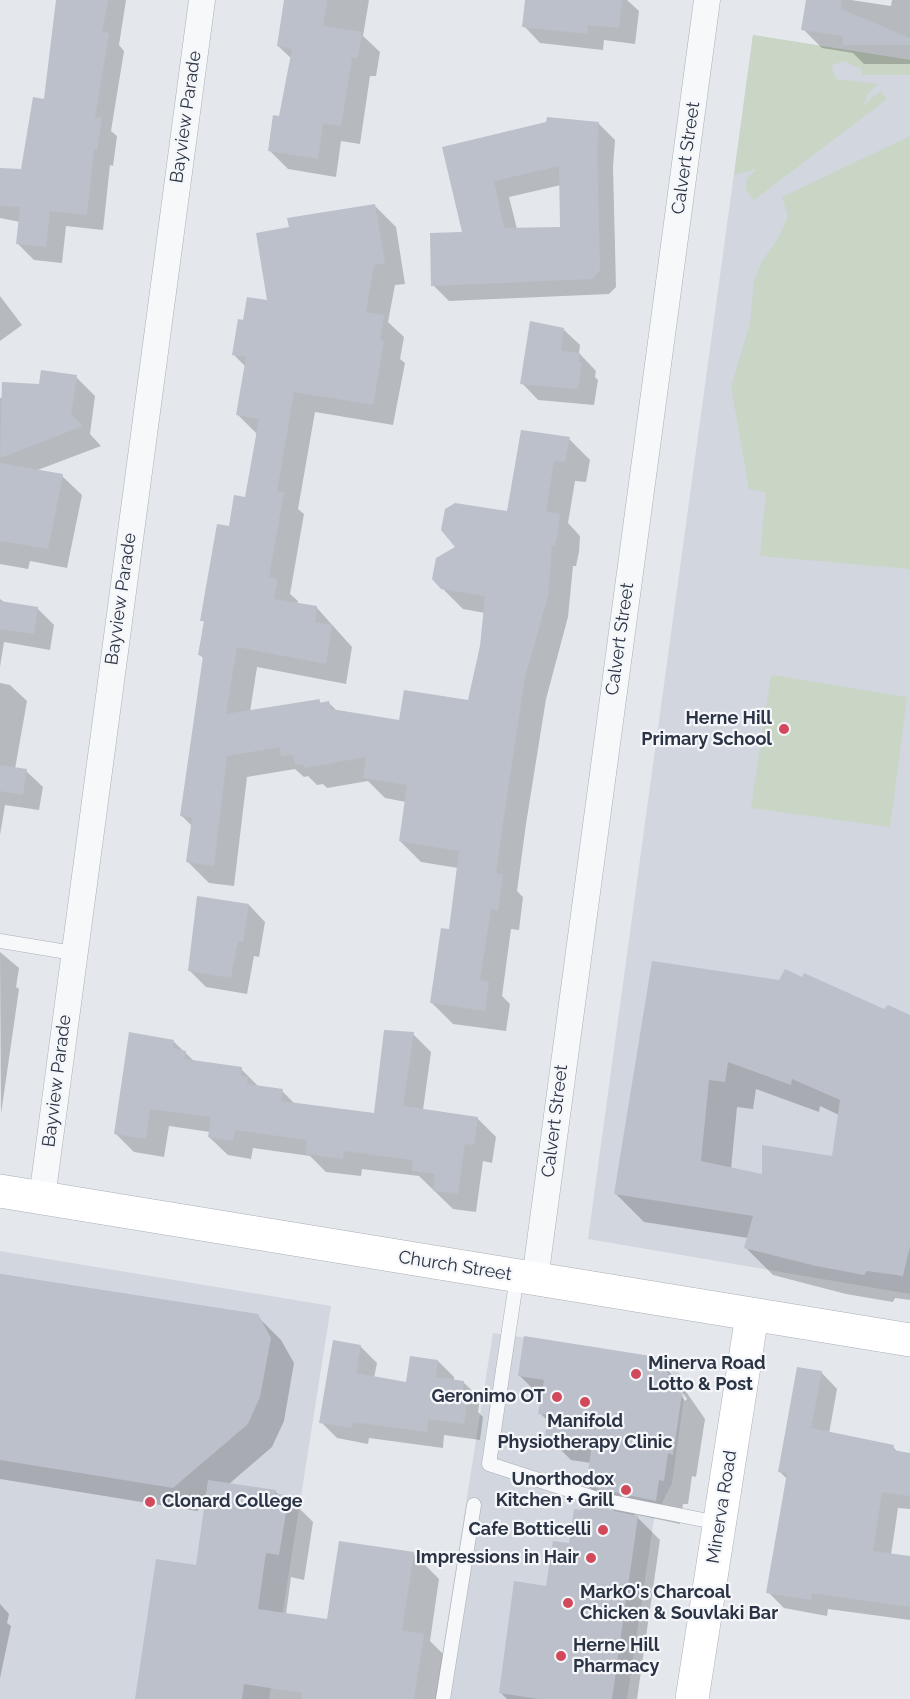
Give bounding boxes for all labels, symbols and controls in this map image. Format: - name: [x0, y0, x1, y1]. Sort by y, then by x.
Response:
- street label: Bayview Parade: [166, 50, 206, 184]
- street label: Calvert Street: [667, 100, 705, 216]
- street label: Bayview Parade: [101, 532, 141, 666]
- street label: Calvert Street: [601, 581, 639, 697]
- place label: Herne Hill Primary School: [641, 708, 772, 750]
- marker: Herne Hill Primary School: [777, 722, 791, 736]
- street label: Bayview Parade: [38, 1014, 76, 1148]
- street label: Calvert Street: [537, 1063, 573, 1179]
- street label: Church Street: [397, 1246, 513, 1286]
- place label: Minerva Road Lotto & Post: [648, 1353, 766, 1396]
- marker: Minerva Road Lotto & Post: [629, 1367, 643, 1381]
- place label: Geronimo OT: [432, 1386, 545, 1408]
- marker: Geronimo OT: [550, 1390, 564, 1404]
- marker: Manifold Physiotherapy Clinic: [578, 1395, 592, 1409]
- place label: Manifold Physiotherapy Clinic: [497, 1411, 673, 1454]
- street label: Minerva Road: [702, 1449, 742, 1565]
- place label: Unorthodox Kitchen + Grill: [496, 1469, 614, 1512]
- marker: Unorthodox Kitchen + Grill: [619, 1483, 633, 1497]
- place label: Clonard College: [162, 1491, 303, 1513]
- marker: Clonard College: [143, 1495, 157, 1509]
- place label: Cafe Botticelli: [468, 1519, 591, 1541]
- marker: Cafe Botticelli: [596, 1523, 610, 1537]
- place label: Impressions in Hair: [416, 1547, 579, 1569]
- marker: Impressions in Hair: [584, 1551, 598, 1565]
- place label: MarkO's Charcoal Chicken & Souvlaki Bar: [580, 1582, 778, 1624]
- marker: MarkO's Charcoal Chicken & Souvlaki Bar: [561, 1596, 575, 1610]
- place label: Herne Hill Pharmacy: [573, 1635, 659, 1678]
- marker: Herne Hill Pharmacy: [554, 1649, 568, 1663]

